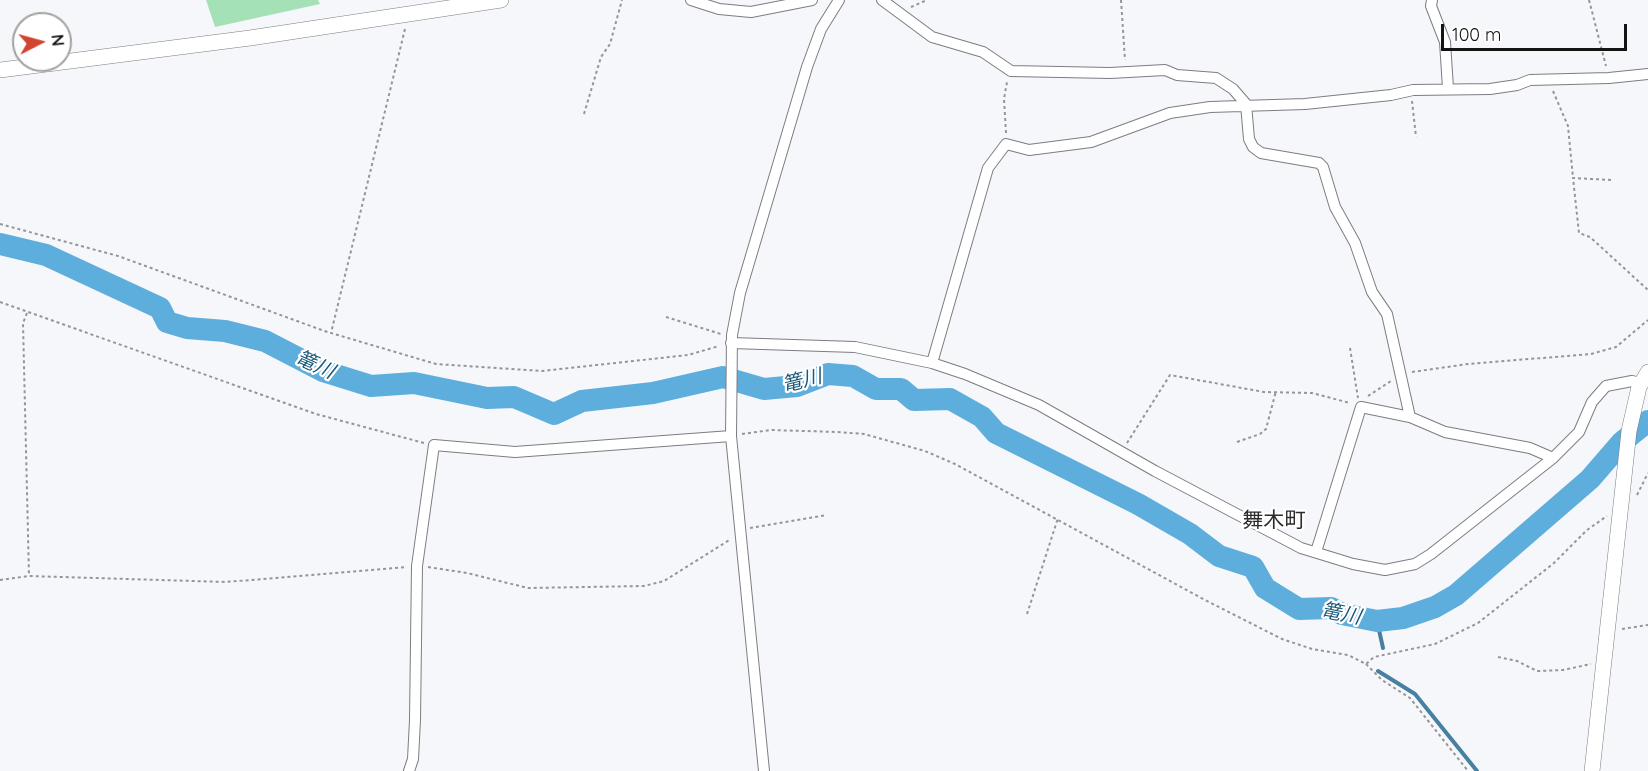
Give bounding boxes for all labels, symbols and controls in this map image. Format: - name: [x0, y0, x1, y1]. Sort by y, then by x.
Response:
- north arrow: [12, 12, 72, 72]
- scale bar: [1444, 12, 1630, 50]
- text: 100 m: [1452, 23, 1501, 46]
- text: N: [47, 33, 68, 47]
- water label: 篭川: [292, 346, 338, 384]
- water label: 篭川: [780, 365, 824, 397]
- district label: 舞木町: [1243, 508, 1305, 534]
- water label: 篭川: [1319, 598, 1363, 630]

